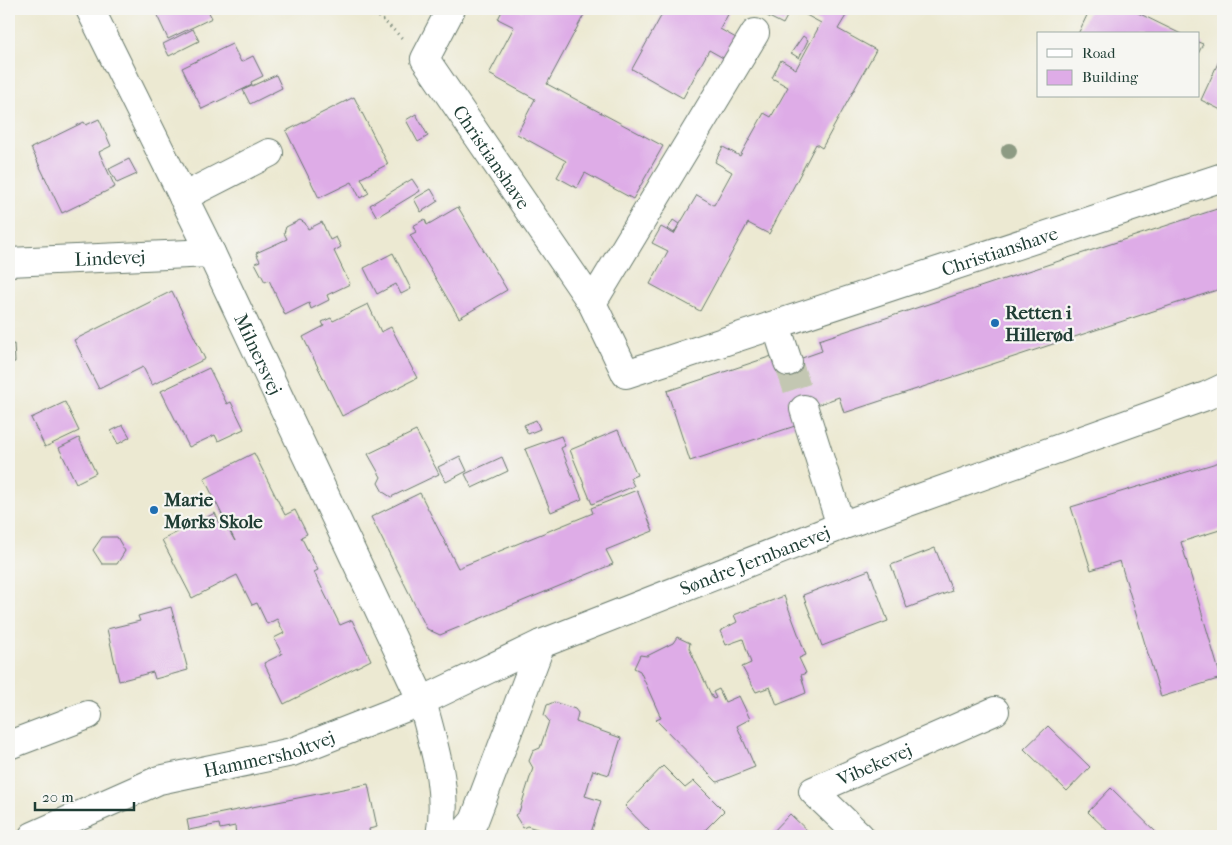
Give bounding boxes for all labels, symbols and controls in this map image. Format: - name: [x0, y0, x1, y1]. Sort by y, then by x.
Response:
- legend: [1037, 32, 1200, 98]
- text: Road: [1082, 44, 1116, 62]
- text: Building: [1082, 68, 1139, 86]
- street label: Christianshave: [448, 101, 534, 214]
- street label: Christianshave: [939, 222, 1061, 281]
- street label: Lindevej: [74, 246, 146, 271]
- place label: Retten i Hillerød: [1005, 302, 1074, 346]
- street label: Milnersvej: [229, 310, 286, 399]
- marker: Retten i Hillerød: [989, 317, 1001, 329]
- place label: Marie Mørks Skole: [163, 489, 263, 533]
- marker: Marie Mørks Skole: [148, 504, 160, 516]
- street label: Søndre Jernbanevej: [677, 521, 833, 600]
- street label: Hammersholtvej: [201, 726, 338, 782]
- street label: Vibekevej: [833, 739, 915, 791]
- scale bar: [35, 780, 134, 812]
- text: 20 m: [42, 788, 74, 806]

